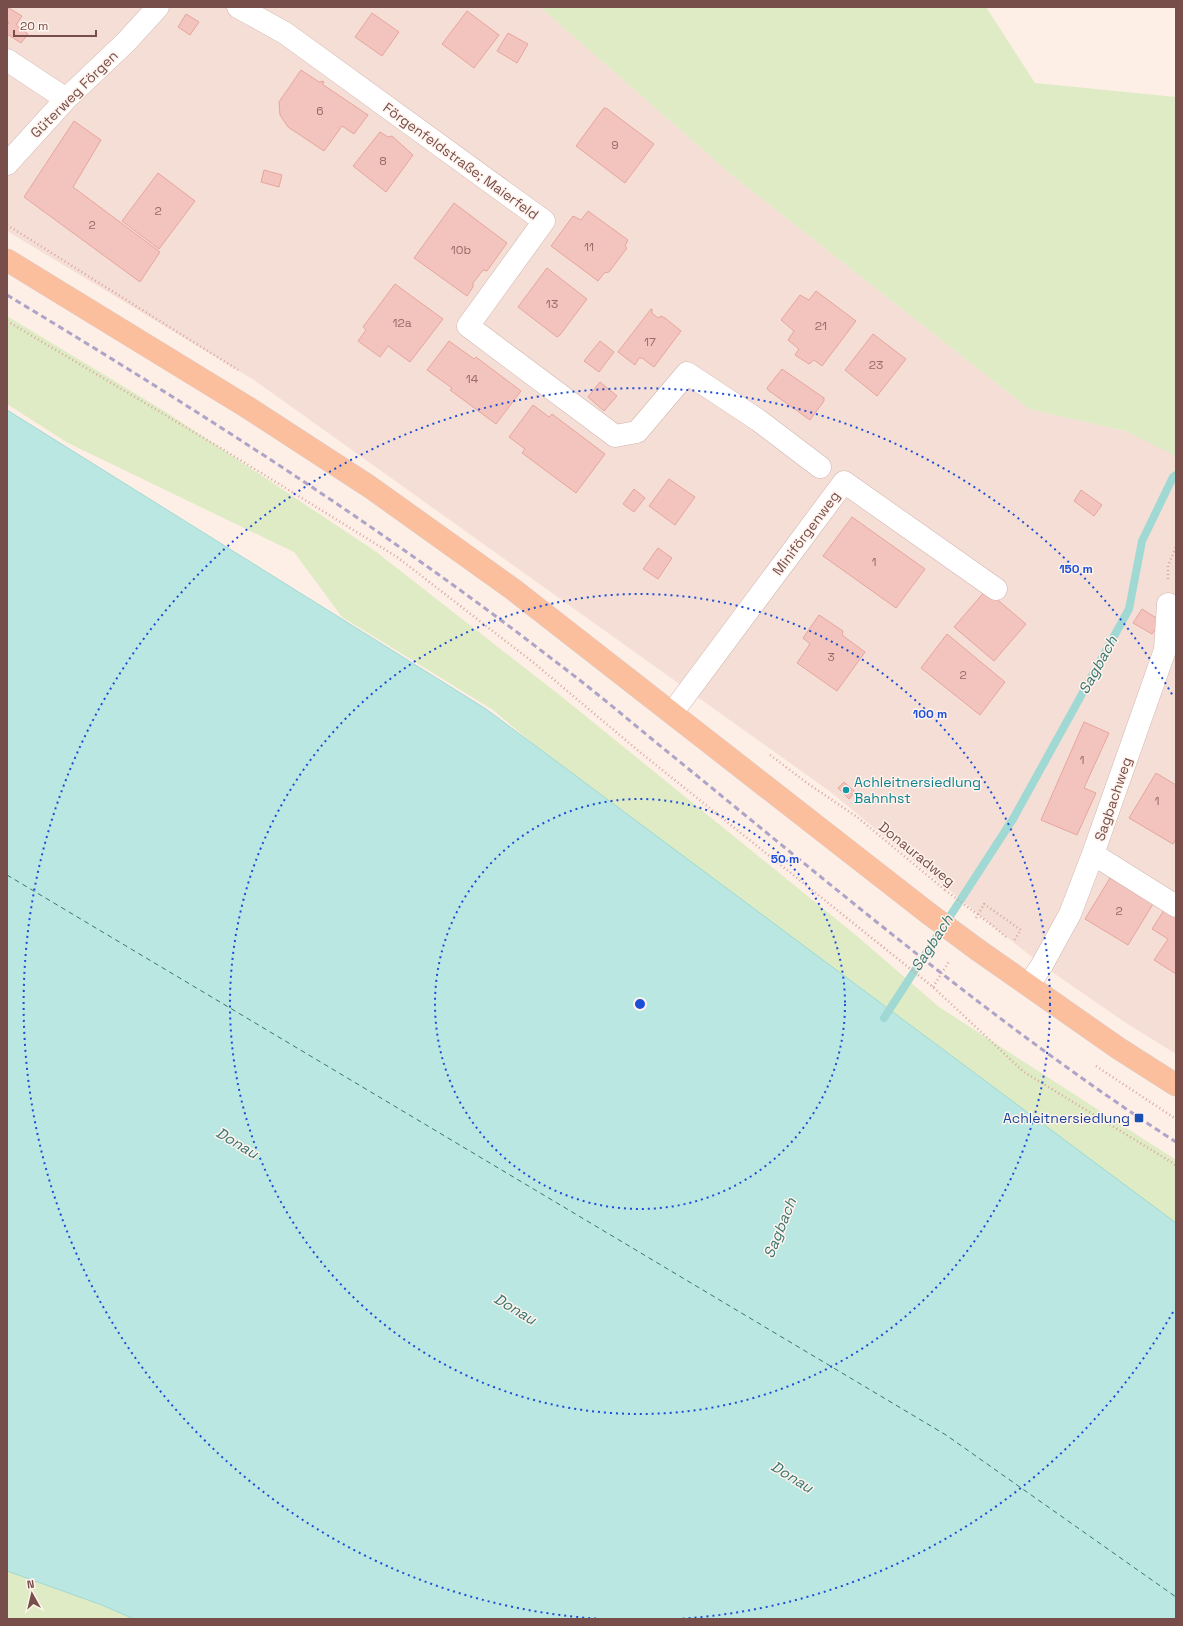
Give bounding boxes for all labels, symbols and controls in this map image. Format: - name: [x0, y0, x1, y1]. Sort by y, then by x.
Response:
- scale bar: [14, 12, 96, 38]
- text: 20 m: [20, 18, 48, 34]
- street label: Güterweg Förgen: [26, 46, 122, 142]
- street label: Förgenfeldstraße; Maierfeld: [380, 98, 542, 224]
- house number: 6: [316, 103, 324, 119]
- house number: 9: [611, 137, 619, 153]
- house number: 8: [379, 153, 387, 169]
- house number: 2: [154, 203, 162, 219]
- house number: 2: [88, 217, 96, 233]
- house number: 11: [584, 239, 594, 255]
- house number: 10b: [451, 242, 471, 258]
- house number: 13: [546, 296, 558, 312]
- house number: 12a: [392, 315, 412, 331]
- house number: 21: [815, 318, 827, 334]
- house number: 17: [644, 334, 656, 350]
- house number: 23: [869, 357, 883, 373]
- house number: 14: [466, 371, 479, 387]
- street label: Miniförgenweg: [768, 487, 844, 579]
- house number: 1: [871, 554, 877, 570]
- text: 150 m: [1059, 561, 1093, 577]
- water label: Sagbach: [1074, 632, 1122, 697]
- house number: 3: [827, 649, 835, 665]
- house number: 2: [959, 667, 967, 683]
- text: 100 m: [913, 706, 947, 722]
- house number: 1: [1079, 752, 1085, 768]
- street label: Sagbachweg: [1090, 755, 1136, 843]
- place label: Achleitnersiedlung Bahnhst: [854, 773, 981, 807]
- marker: Achleitnersiedlung Bahnhst: [841, 785, 851, 795]
- house number: 1: [1154, 793, 1160, 809]
- street label: Donauradweg: [875, 818, 959, 890]
- text: 50 m: [771, 851, 799, 867]
- house number: 2: [1115, 903, 1123, 919]
- water label: Sagbach: [906, 910, 957, 975]
- centre of rings: [633, 997, 647, 1011]
- place label: Achleitnersiedlung: [1003, 1109, 1130, 1127]
- marker: Achleitnersiedlung: [1133, 1112, 1145, 1124]
- water label: Donau: [213, 1123, 263, 1163]
- water label: Sagbach: [759, 1194, 801, 1261]
- water label: Donau: [491, 1289, 541, 1329]
- water label: Donau: [768, 1456, 818, 1497]
- north arrow: [12, 1574, 52, 1614]
- text: N: [26, 1577, 35, 1592]

